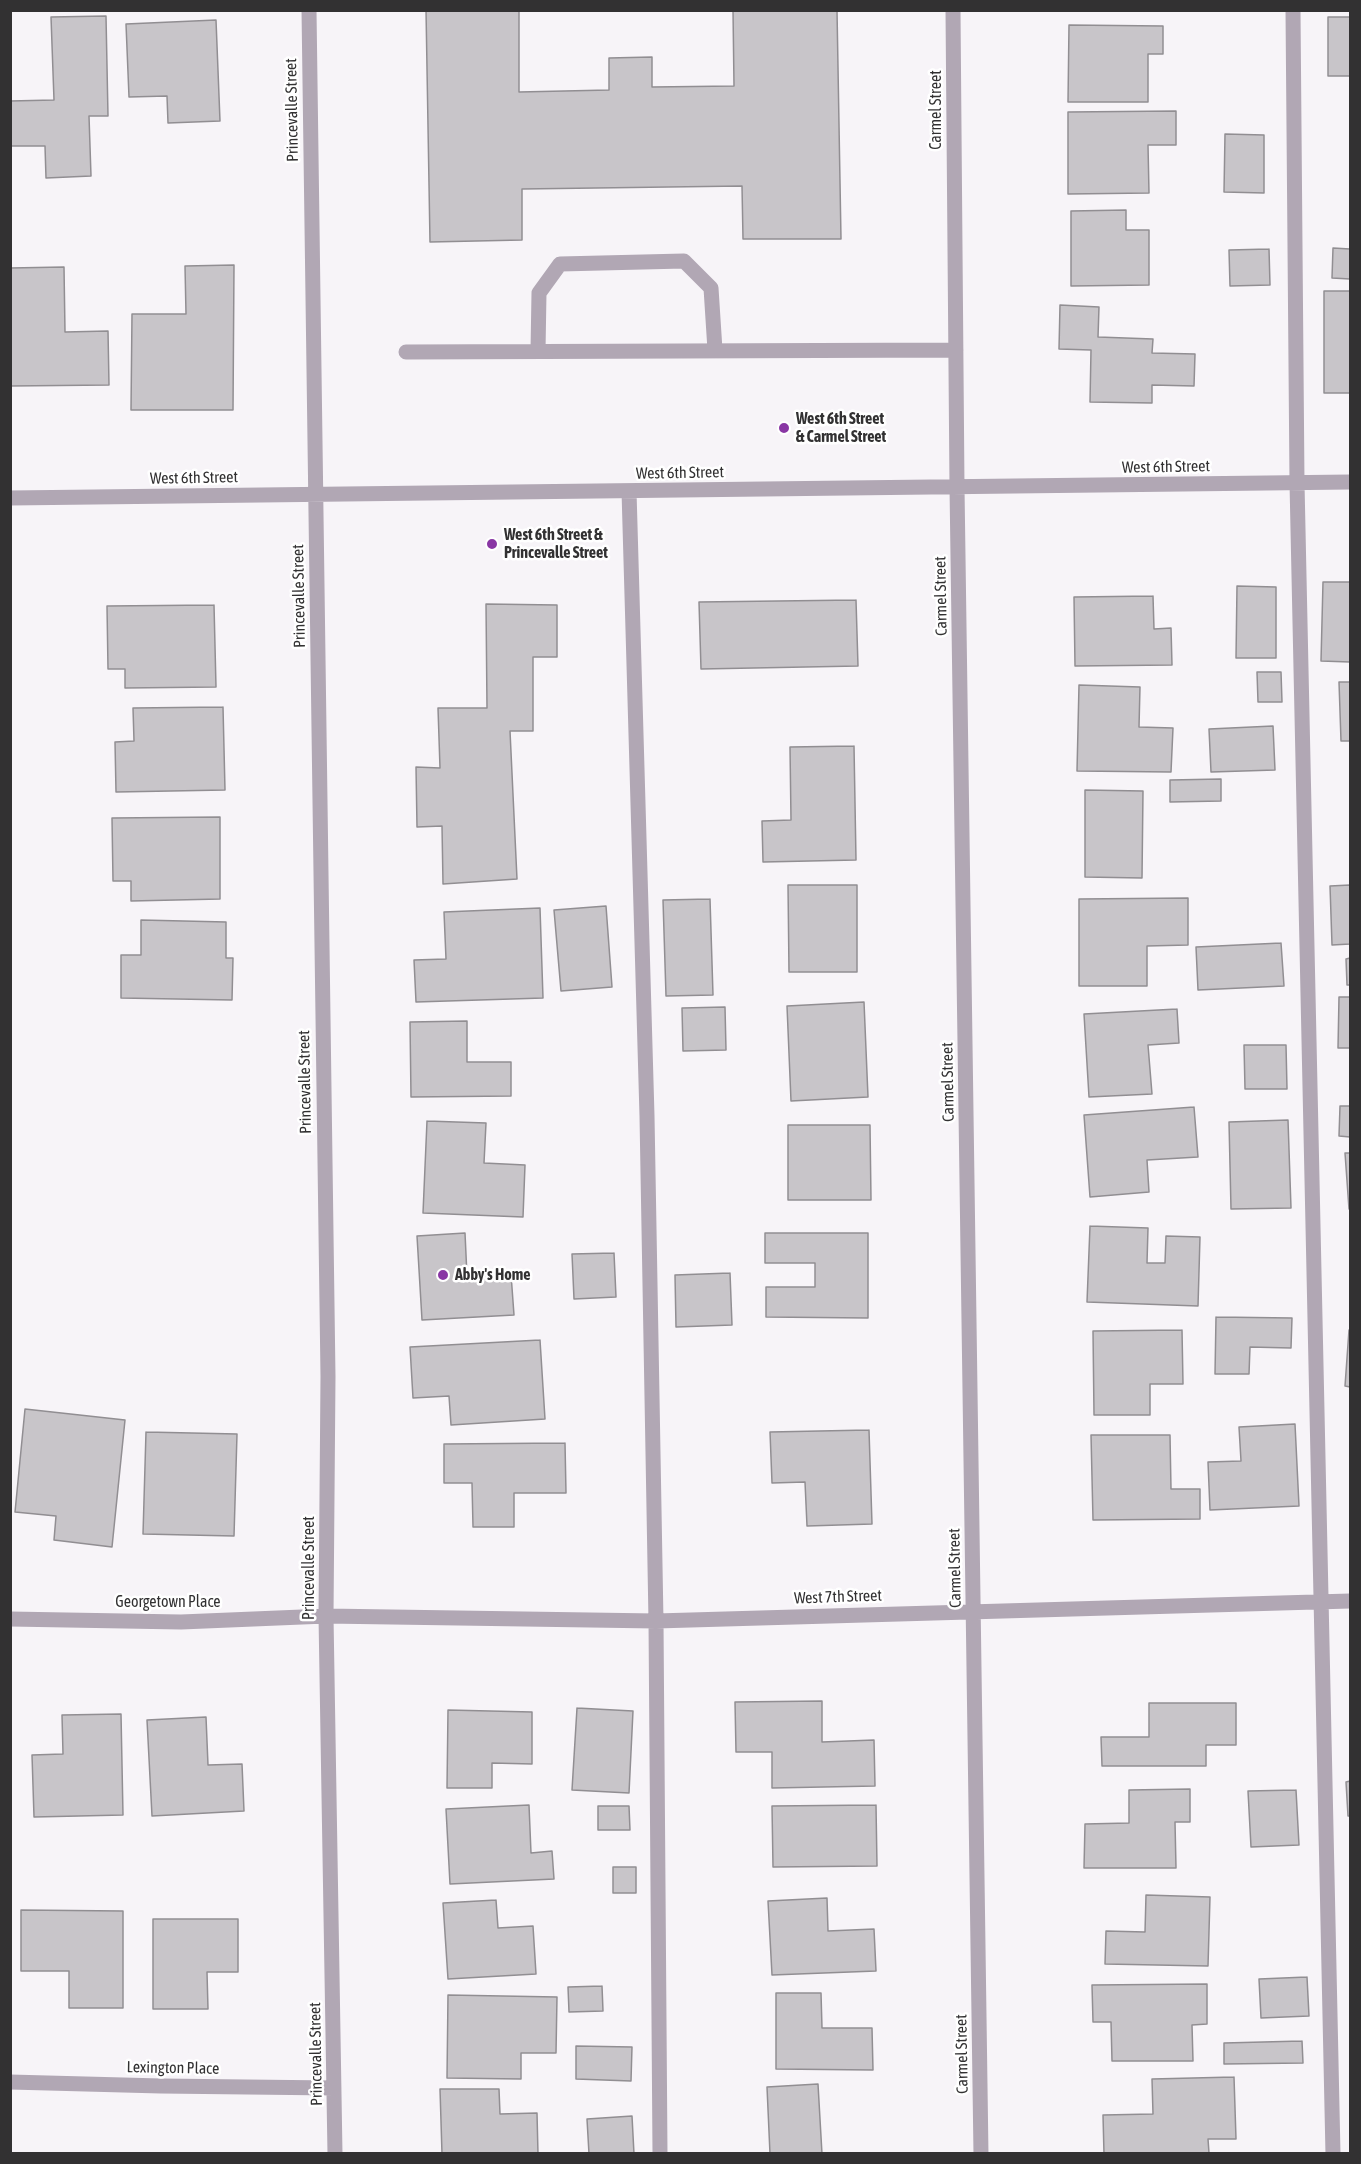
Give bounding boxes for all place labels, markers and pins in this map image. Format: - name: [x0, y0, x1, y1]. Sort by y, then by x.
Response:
- place label: West 6th Street & Carmel Street: [796, 409, 886, 447]
- marker: West 6th Street & Carmel Street: [777, 421, 791, 435]
- place label: West 6th Street & Princevalle Street: [504, 525, 608, 563]
- marker: West 6th Street & Princevalle Street: [485, 537, 499, 551]
- place label: Abby's Home: [455, 1265, 531, 1285]
- marker: Abby's Home: [436, 1268, 450, 1282]

